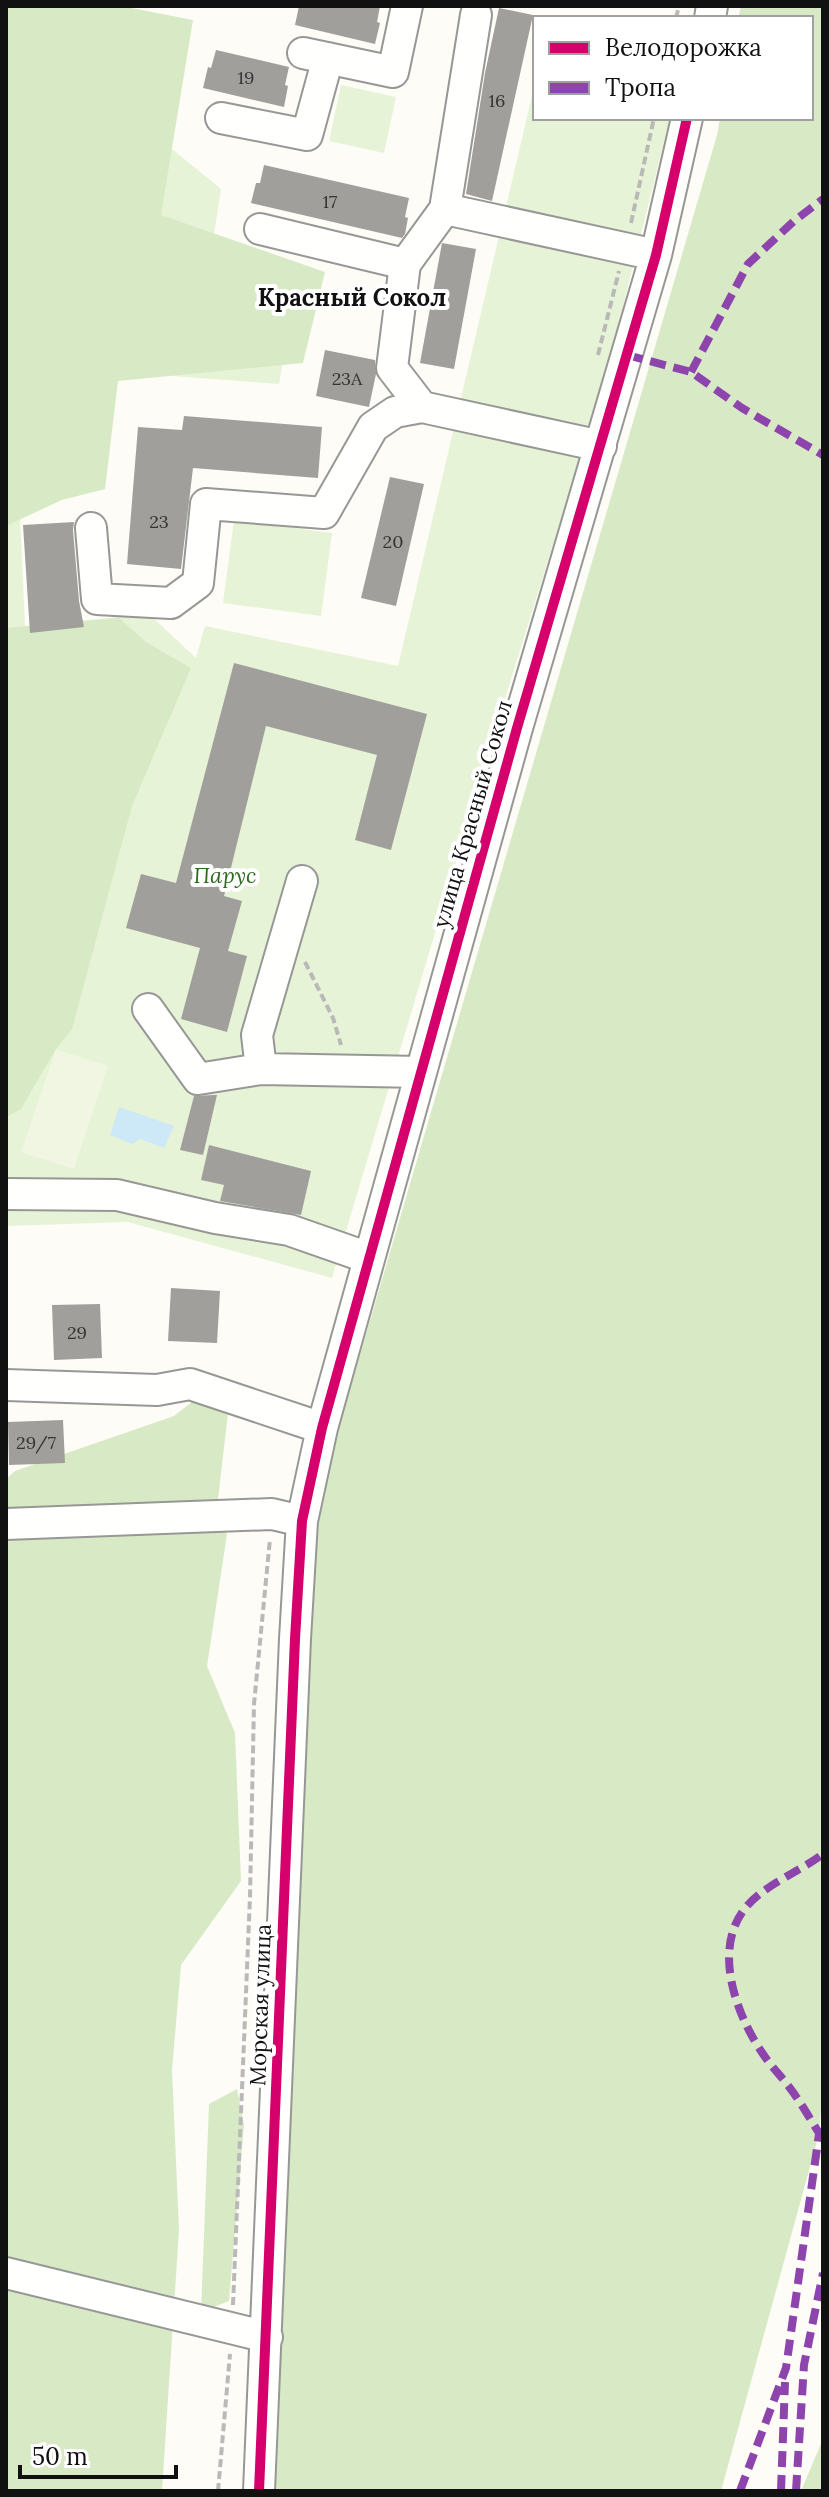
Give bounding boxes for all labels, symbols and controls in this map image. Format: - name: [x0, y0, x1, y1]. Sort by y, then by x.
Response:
- legend: [533, 16, 813, 120]
- text: Велодорожка: [605, 32, 762, 63]
- house number: 19: [238, 66, 254, 89]
- text: Тропа: [605, 72, 676, 103]
- house number: 16: [489, 89, 505, 112]
- house number: 17: [323, 190, 337, 213]
- district label: Красный Сокол: [258, 282, 446, 313]
- house number: 23А: [332, 367, 363, 390]
- house number: 23: [149, 510, 169, 533]
- house number: 20: [383, 530, 403, 553]
- street label: улица Красный Сокол: [426, 697, 518, 931]
- park label: Парус: [194, 861, 256, 889]
- house number: 29: [67, 1321, 87, 1344]
- house number: 29/7: [16, 1431, 56, 1454]
- street label: Морская улица: [243, 1924, 277, 2086]
- scale bar: [20, 2429, 176, 2479]
- text: 50 m: [32, 2441, 88, 2472]

